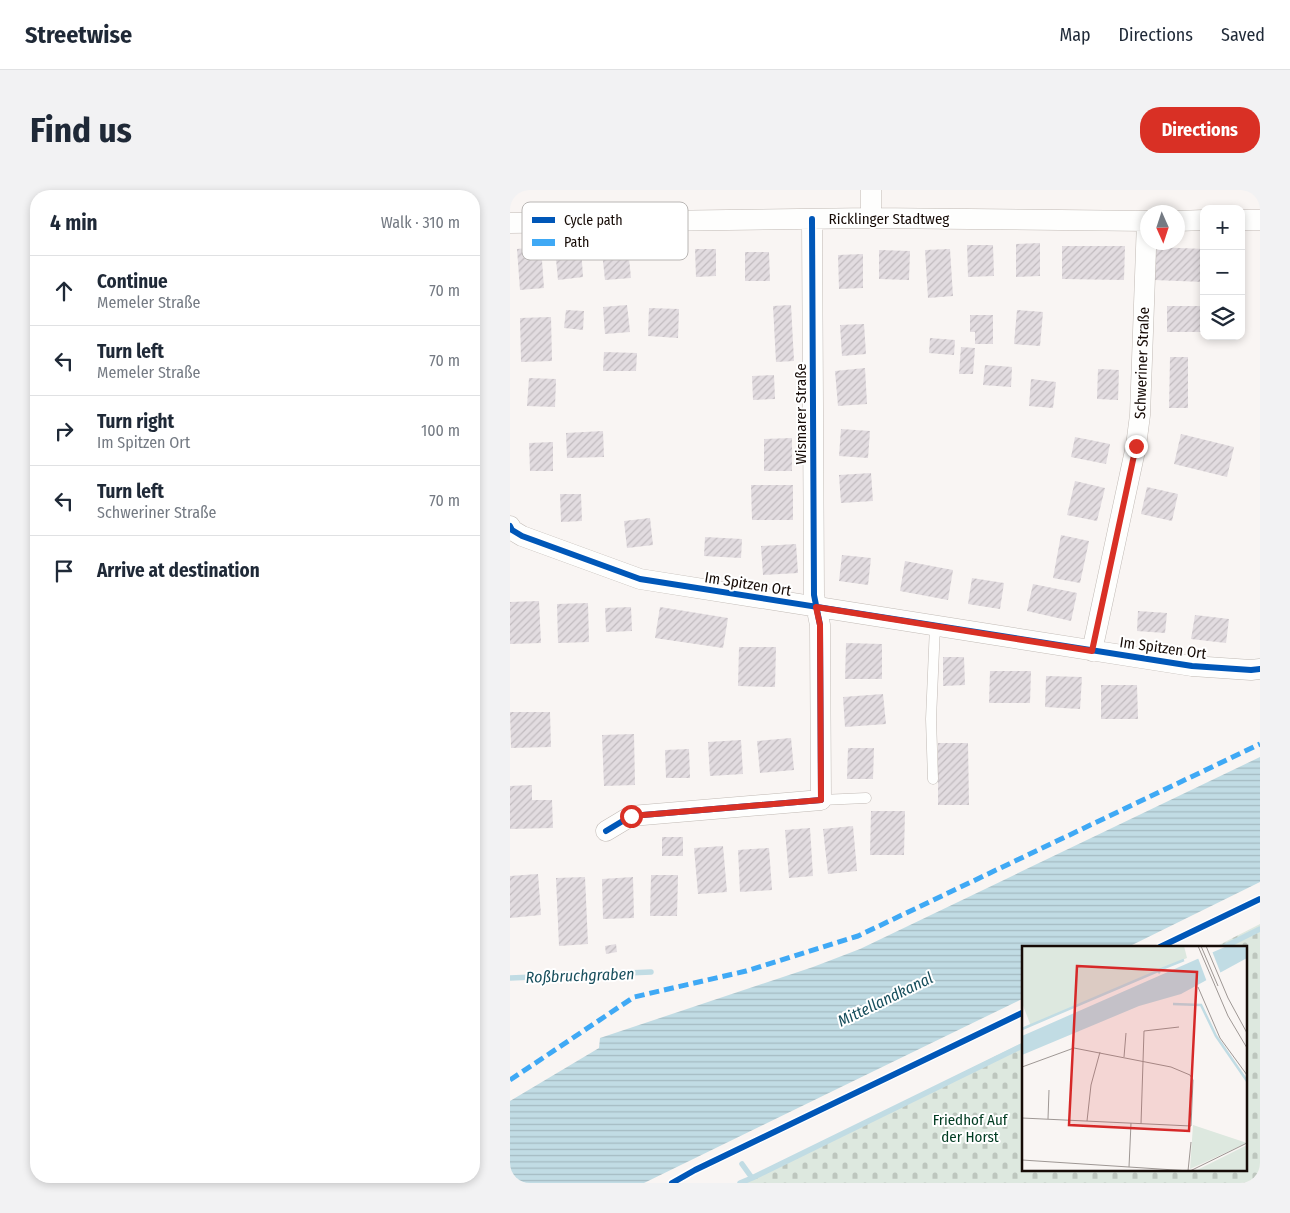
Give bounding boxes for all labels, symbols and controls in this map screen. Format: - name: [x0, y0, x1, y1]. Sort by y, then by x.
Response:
- text: Streetwise: [25, 21, 132, 49]
- text: Map: [1059, 24, 1091, 46]
- text: Directions: [1119, 24, 1193, 46]
- text: Saved: [1221, 24, 1265, 46]
- button: Directions: [1140, 107, 1260, 153]
- text: Find us: [30, 109, 132, 151]
- legend: [522, 202, 688, 260]
- north arrow: [1140, 205, 1185, 250]
- map controls: [1200, 205, 1245, 340]
- button: +: [1200, 205, 1245, 250]
- text: 4 min: [50, 210, 98, 236]
- street label: Ricklinger Stadtweg: [829, 210, 949, 228]
- text: Cycle path: [564, 212, 623, 229]
- text: Walk · 310 m: [381, 213, 460, 232]
- text: Path: [564, 234, 589, 251]
- button: −: [1200, 250, 1245, 295]
- text: Continue: [97, 270, 168, 293]
- icon: ahead: [50, 277, 78, 305]
- text: 70 m: [429, 281, 460, 300]
- text: Memeler Straße: [97, 293, 200, 312]
- button: layers: [1200, 295, 1245, 340]
- street label: Schweriner Straße: [1131, 307, 1153, 419]
- text: Turn left: [97, 340, 164, 363]
- icon: left: [50, 347, 78, 375]
- text: 70 m: [429, 351, 460, 370]
- text: Memeler Straße: [97, 363, 200, 382]
- street label: Wismarer Straße: [792, 363, 810, 465]
- text: Turn right: [97, 410, 174, 433]
- icon: right: [50, 417, 78, 445]
- text: 100 m: [421, 421, 460, 440]
- text: Im Spitzen Ort: [97, 433, 190, 452]
- route end: [1125, 435, 1148, 458]
- text: Turn left: [97, 480, 164, 503]
- icon: left: [50, 487, 78, 515]
- text: 70 m: [429, 491, 460, 510]
- text: Schweriner Straße: [97, 503, 216, 522]
- icon: arrive: [50, 557, 78, 585]
- text: Arrive at destination: [97, 559, 260, 582]
- street label: Im Spitzen Ort: [703, 568, 793, 600]
- street label: Im Spitzen Ort: [1119, 633, 1208, 663]
- route start: [620, 805, 643, 828]
- inset map: [1022, 946, 1248, 1170]
- water label: Roßbruchgraben: [525, 964, 635, 987]
- water label: Mittellandkanal: [835, 968, 936, 1031]
- park label: Friedhof Auf der Horst: [933, 1111, 1009, 1146]

